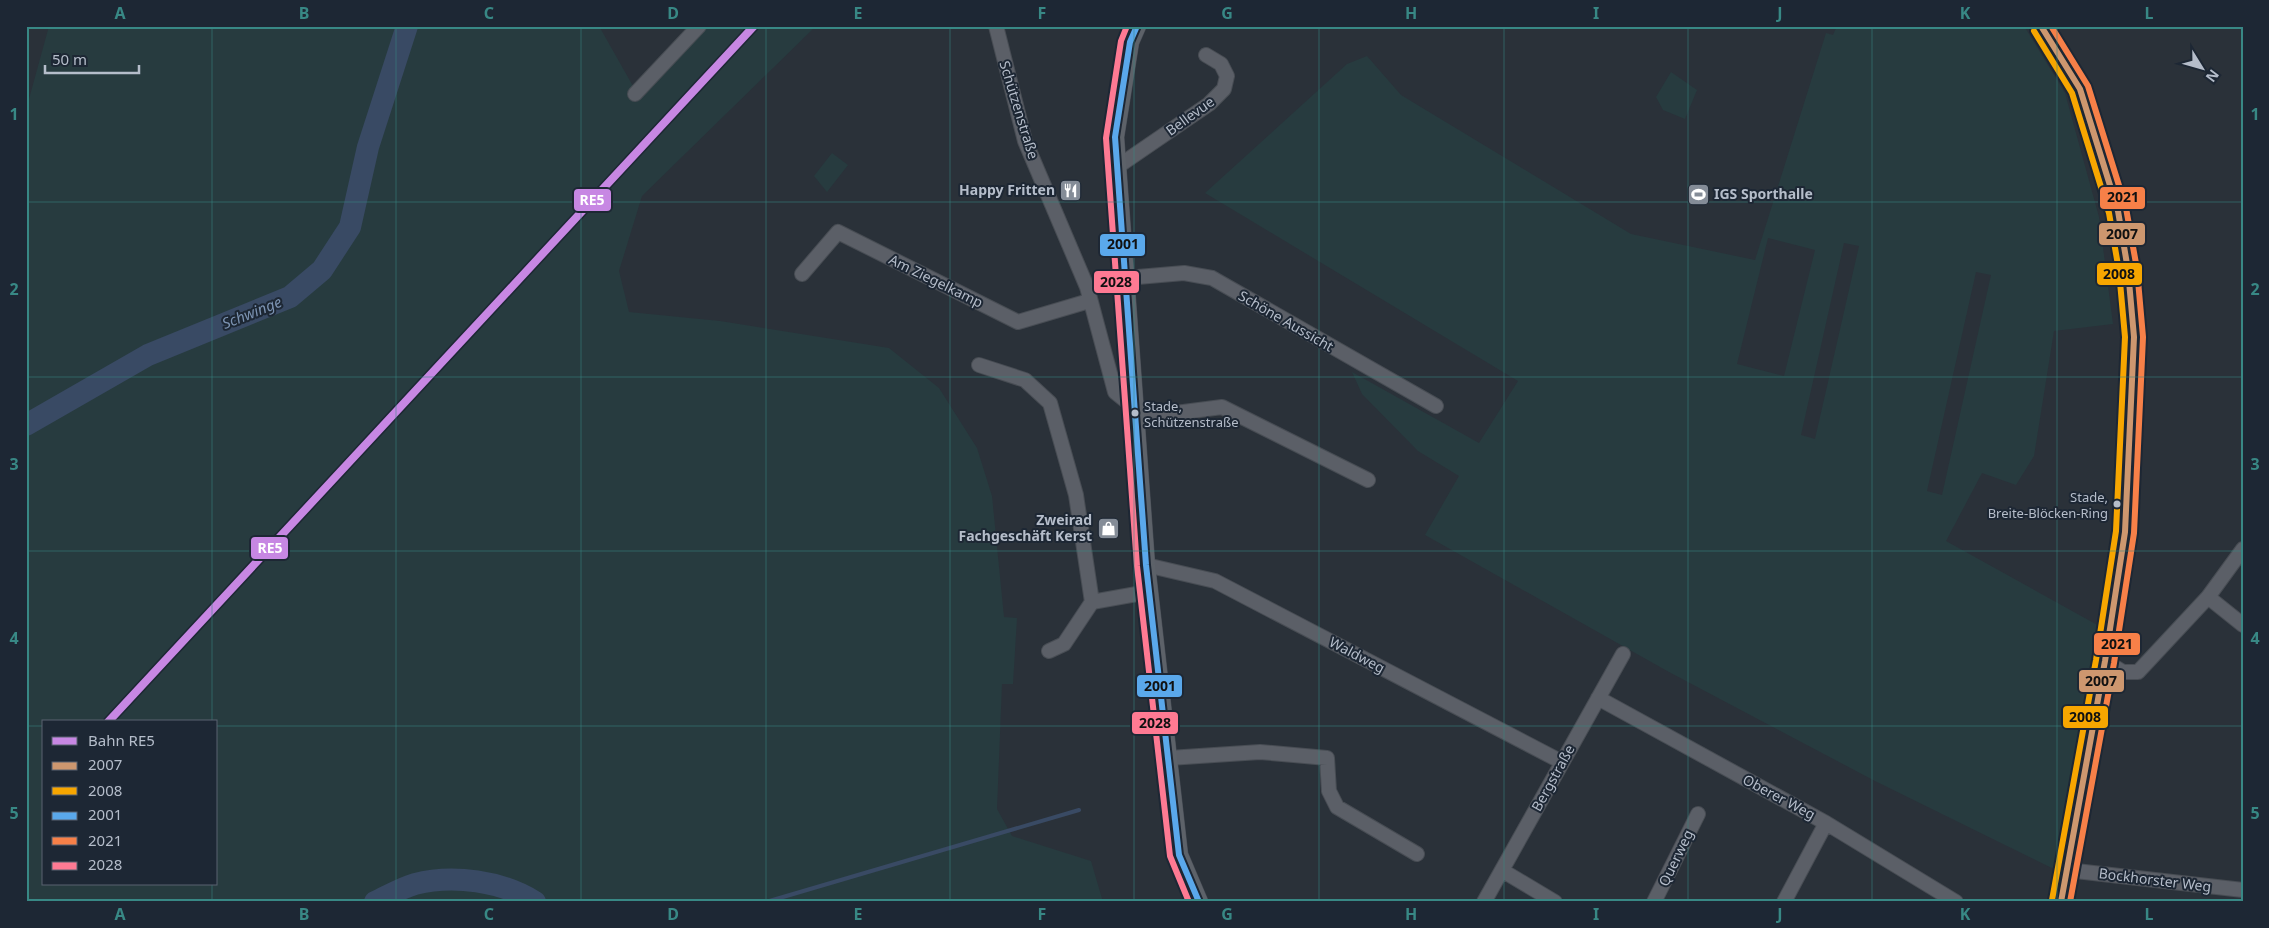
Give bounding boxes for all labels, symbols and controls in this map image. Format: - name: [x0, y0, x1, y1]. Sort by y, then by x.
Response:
- text: A: [114, 2, 126, 24]
- text: B: [299, 2, 309, 24]
- text: C: [484, 2, 494, 24]
- text: D: [667, 2, 679, 24]
- text: E: [854, 2, 863, 24]
- text: F: [1038, 2, 1046, 24]
- text: G: [1221, 2, 1233, 24]
- text: H: [1405, 2, 1417, 24]
- text: I: [1593, 2, 1599, 24]
- text: J: [1775, 2, 1783, 24]
- text: K: [1960, 2, 1971, 24]
- text: L: [2145, 2, 2154, 24]
- scale bar: [45, 42, 139, 74]
- north arrow: [2176, 42, 2226, 92]
- text: 50 m: [52, 49, 87, 69]
- street label: Schützenstraße: [996, 58, 1043, 161]
- text: N: [2202, 66, 2224, 86]
- street label: Bellevue: [1162, 92, 1218, 140]
- text: 1: [9, 103, 19, 125]
- text: 1: [2250, 103, 2260, 125]
- restaurant icon: Happy Fritten: [1059, 178, 1083, 202]
- place label: Happy Fritten: [959, 180, 1055, 199]
- sports icon: IGS Sporthalle: [1686, 182, 1710, 206]
- place label: IGS Sporthalle: [1714, 184, 1813, 203]
- line badge: 2021: [2099, 186, 2146, 210]
- text: 2021: [2107, 187, 2139, 206]
- line badge: RE5: [573, 188, 612, 212]
- text: RE5: [579, 190, 605, 209]
- line badge: 2007: [2098, 222, 2146, 246]
- text: 2007: [2106, 224, 2138, 243]
- line badge: 2001: [1099, 233, 1146, 257]
- text: 2001: [1107, 234, 1139, 253]
- street label: Am Ziegelkamp: [886, 250, 986, 312]
- line badge: 2008: [2096, 262, 2143, 286]
- text: 2008: [2103, 264, 2135, 283]
- line badge: 2028: [1093, 270, 1140, 294]
- text: 2028: [1100, 272, 1132, 291]
- text: 2: [9, 278, 19, 300]
- text: 2: [2250, 278, 2260, 300]
- street label: Schöne Aussicht: [1235, 286, 1337, 355]
- water label: Schwinge: [219, 291, 285, 333]
- place label: Stade, Schützenstraße: [1144, 397, 1238, 431]
- marker: Stade, Schützenstraße: [1130, 408, 1140, 418]
- text: 3: [9, 453, 19, 475]
- text: 3: [2250, 453, 2260, 475]
- place label: Stade, Breite-Blöcken-Ring: [1988, 488, 2108, 522]
- marker: Stade, Breite-Blöcken-Ring: [2112, 499, 2122, 509]
- place label: Zweirad Fachgeschäft Kerst: [959, 510, 1092, 545]
- shop icon: Zweirad Fachgeschäft Kerst: [1096, 516, 1120, 540]
- line badge: RE5: [250, 536, 289, 560]
- text: RE5: [257, 538, 283, 557]
- text: 4: [9, 627, 19, 649]
- text: 4: [2250, 627, 2260, 649]
- street label: Waldweg: [1326, 632, 1388, 677]
- line badge: 2021: [2093, 632, 2141, 656]
- text: 2021: [2101, 634, 2133, 653]
- line badge: 2007: [2078, 669, 2125, 693]
- text: 2007: [2085, 671, 2117, 690]
- line badge: 2001: [1136, 674, 1183, 698]
- text: 2001: [1144, 676, 1176, 695]
- line badge: 2008: [2062, 705, 2109, 729]
- text: 2008: [2069, 707, 2101, 726]
- line badge: 2028: [1131, 711, 1179, 735]
- text: 2028: [1139, 713, 1171, 732]
- legend: [42, 720, 218, 886]
- text: Bahn RE5: [88, 730, 155, 750]
- street label: Bergstraße: [1527, 741, 1579, 814]
- text: 2007: [88, 754, 122, 774]
- street label: Oberer Weg: [1740, 770, 1819, 824]
- text: 2008: [88, 780, 122, 800]
- text: 5: [9, 802, 19, 824]
- text: 5: [2250, 802, 2260, 824]
- text: 2001: [88, 804, 122, 824]
- street label: Querweg: [1654, 826, 1697, 889]
- text: 2021: [88, 830, 122, 850]
- text: 2028: [88, 854, 122, 874]
- street label: Bockhorster Weg: [2098, 863, 2212, 896]
- text: A: [114, 903, 126, 925]
- text: B: [299, 903, 309, 925]
- text: C: [484, 903, 494, 925]
- text: D: [667, 903, 679, 925]
- text: E: [854, 903, 863, 925]
- text: F: [1038, 903, 1046, 925]
- text: G: [1221, 903, 1233, 925]
- text: H: [1405, 903, 1417, 925]
- text: I: [1593, 903, 1599, 925]
- text: J: [1775, 903, 1783, 925]
- text: K: [1960, 903, 1971, 925]
- text: L: [2145, 903, 2154, 925]

